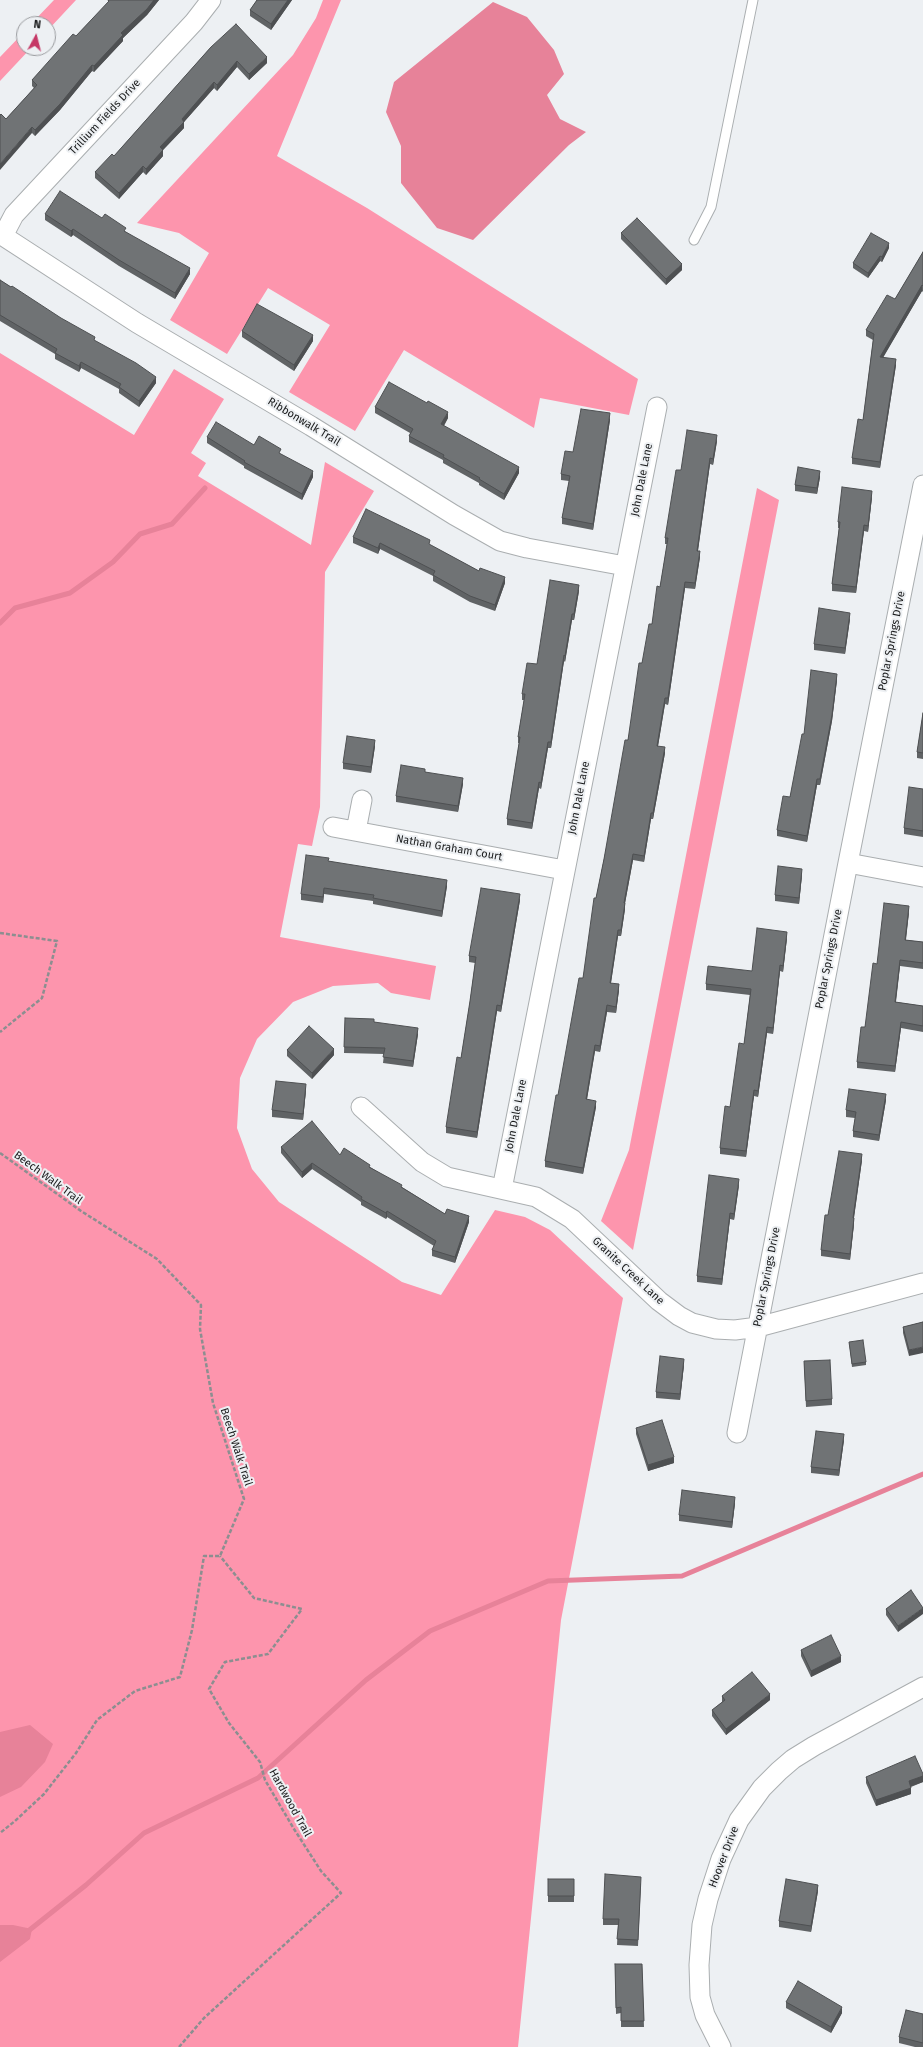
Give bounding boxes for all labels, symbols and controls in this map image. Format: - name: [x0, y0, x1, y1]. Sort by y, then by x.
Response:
- north arrow: [16, 16, 56, 56]
- text: N: [33, 18, 42, 31]
- street label: Trillium Fields Drive: [67, 76, 143, 158]
- street label: Ribbonwalk Trail: [265, 395, 343, 449]
- street label: John Dale Lane: [628, 442, 656, 518]
- street label: Poplar Springs Drive: [876, 590, 908, 692]
- street label: John Dale Lane: [565, 760, 593, 836]
- street label: Nathan Graham Court: [395, 832, 503, 864]
- street label: Poplar Springs Drive: [813, 908, 845, 1010]
- street label: John Dale Lane: [502, 1078, 530, 1154]
- street label: Beech Walk Trail: [11, 1149, 85, 1207]
- street label: Poplar Springs Drive: [751, 1226, 783, 1328]
- street label: Granite Creek Lane: [589, 1234, 667, 1308]
- street label: Beech Walk Trail: [217, 1406, 255, 1488]
- street label: Hardwood Trail: [266, 1767, 314, 1839]
- street label: Hoover Drive: [706, 1824, 742, 1890]

